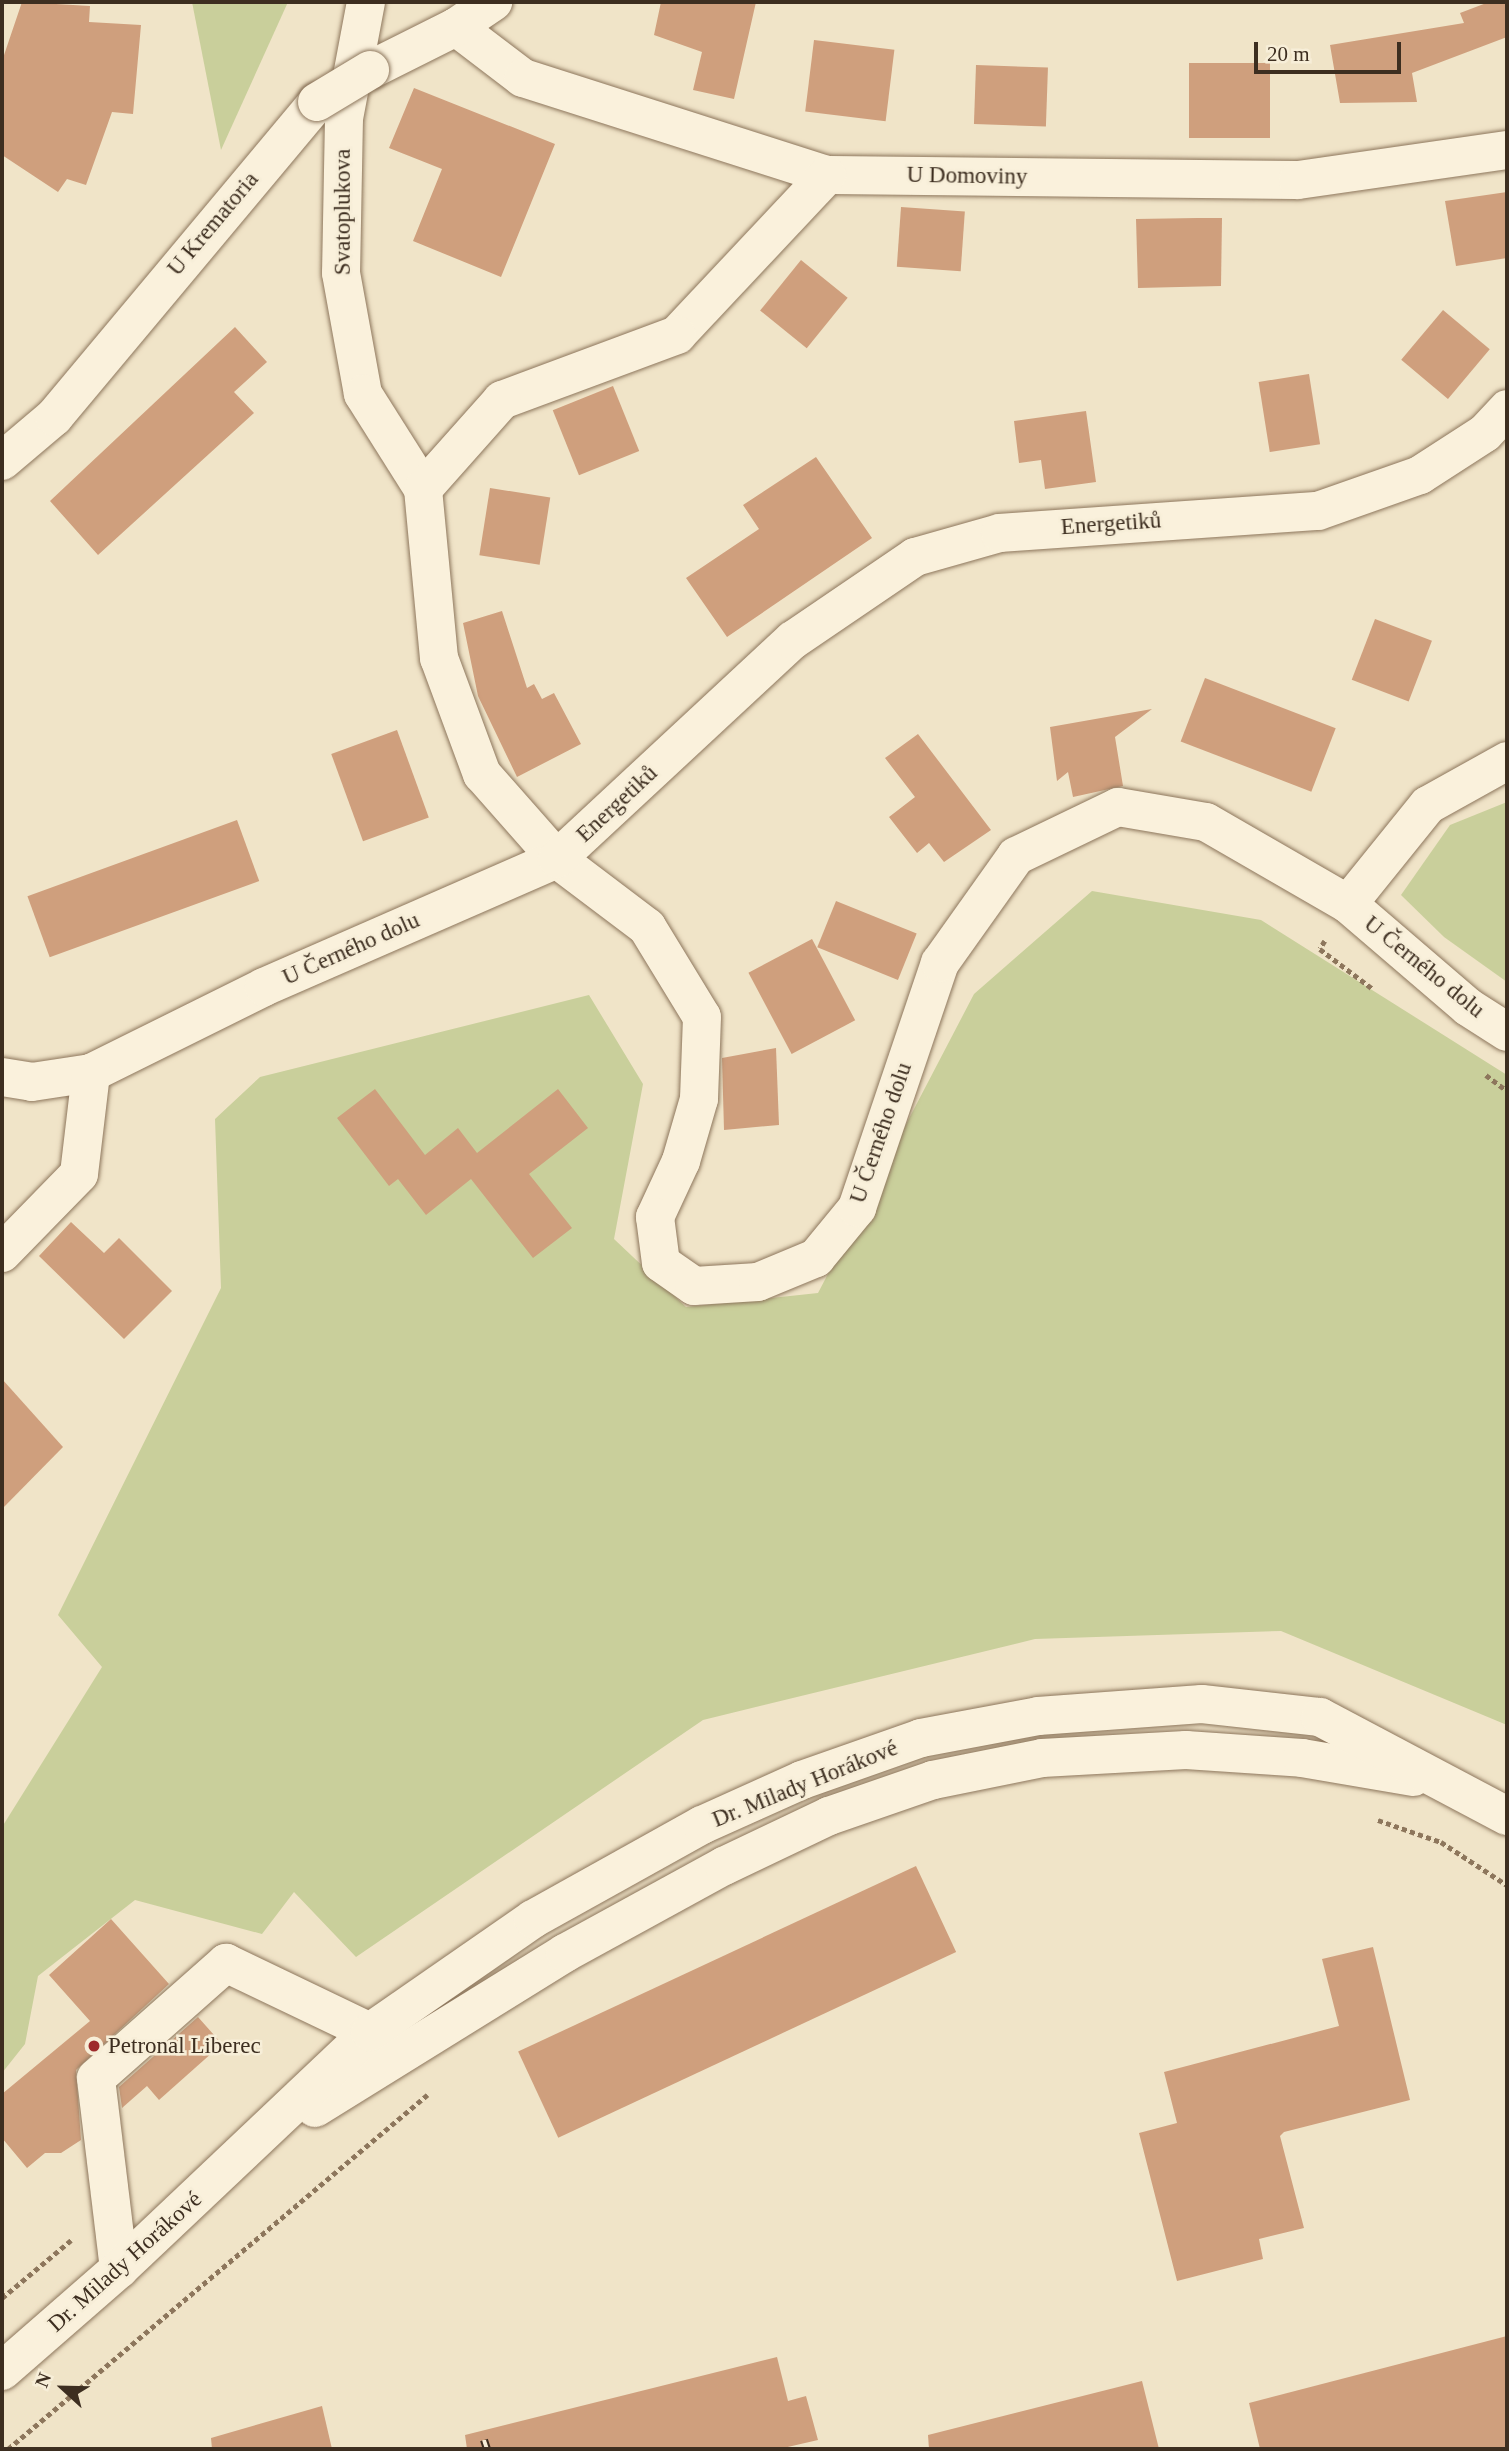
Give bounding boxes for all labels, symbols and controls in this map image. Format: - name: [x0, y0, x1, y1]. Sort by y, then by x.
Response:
- scale bar: [1257, 28, 1404, 72]
- text: 20 m: [1267, 42, 1310, 66]
- street label: Svatoplukova: [329, 149, 357, 275]
- street label: U Domoviny: [906, 161, 1028, 191]
- street label: U Krematoria: [162, 166, 264, 282]
- street label: Energetiků: [1060, 507, 1162, 541]
- street label: Energetiků: [571, 760, 663, 848]
- street label: U Černého dolu: [278, 907, 424, 991]
- street label: U Černého dolu: [1358, 910, 1490, 1024]
- street label: U Černého dolu: [844, 1059, 918, 1207]
- street label: Dr. Milady Horákové: [708, 1734, 902, 1834]
- place label: Petronal Liberec: [108, 2032, 261, 2060]
- marker: Petronal Liberec: [86, 2038, 102, 2054]
- street label: Dr. Milady Horákové: [42, 2186, 208, 2338]
- north arrow: [28, 2353, 98, 2423]
- text: N: [31, 2370, 55, 2390]

